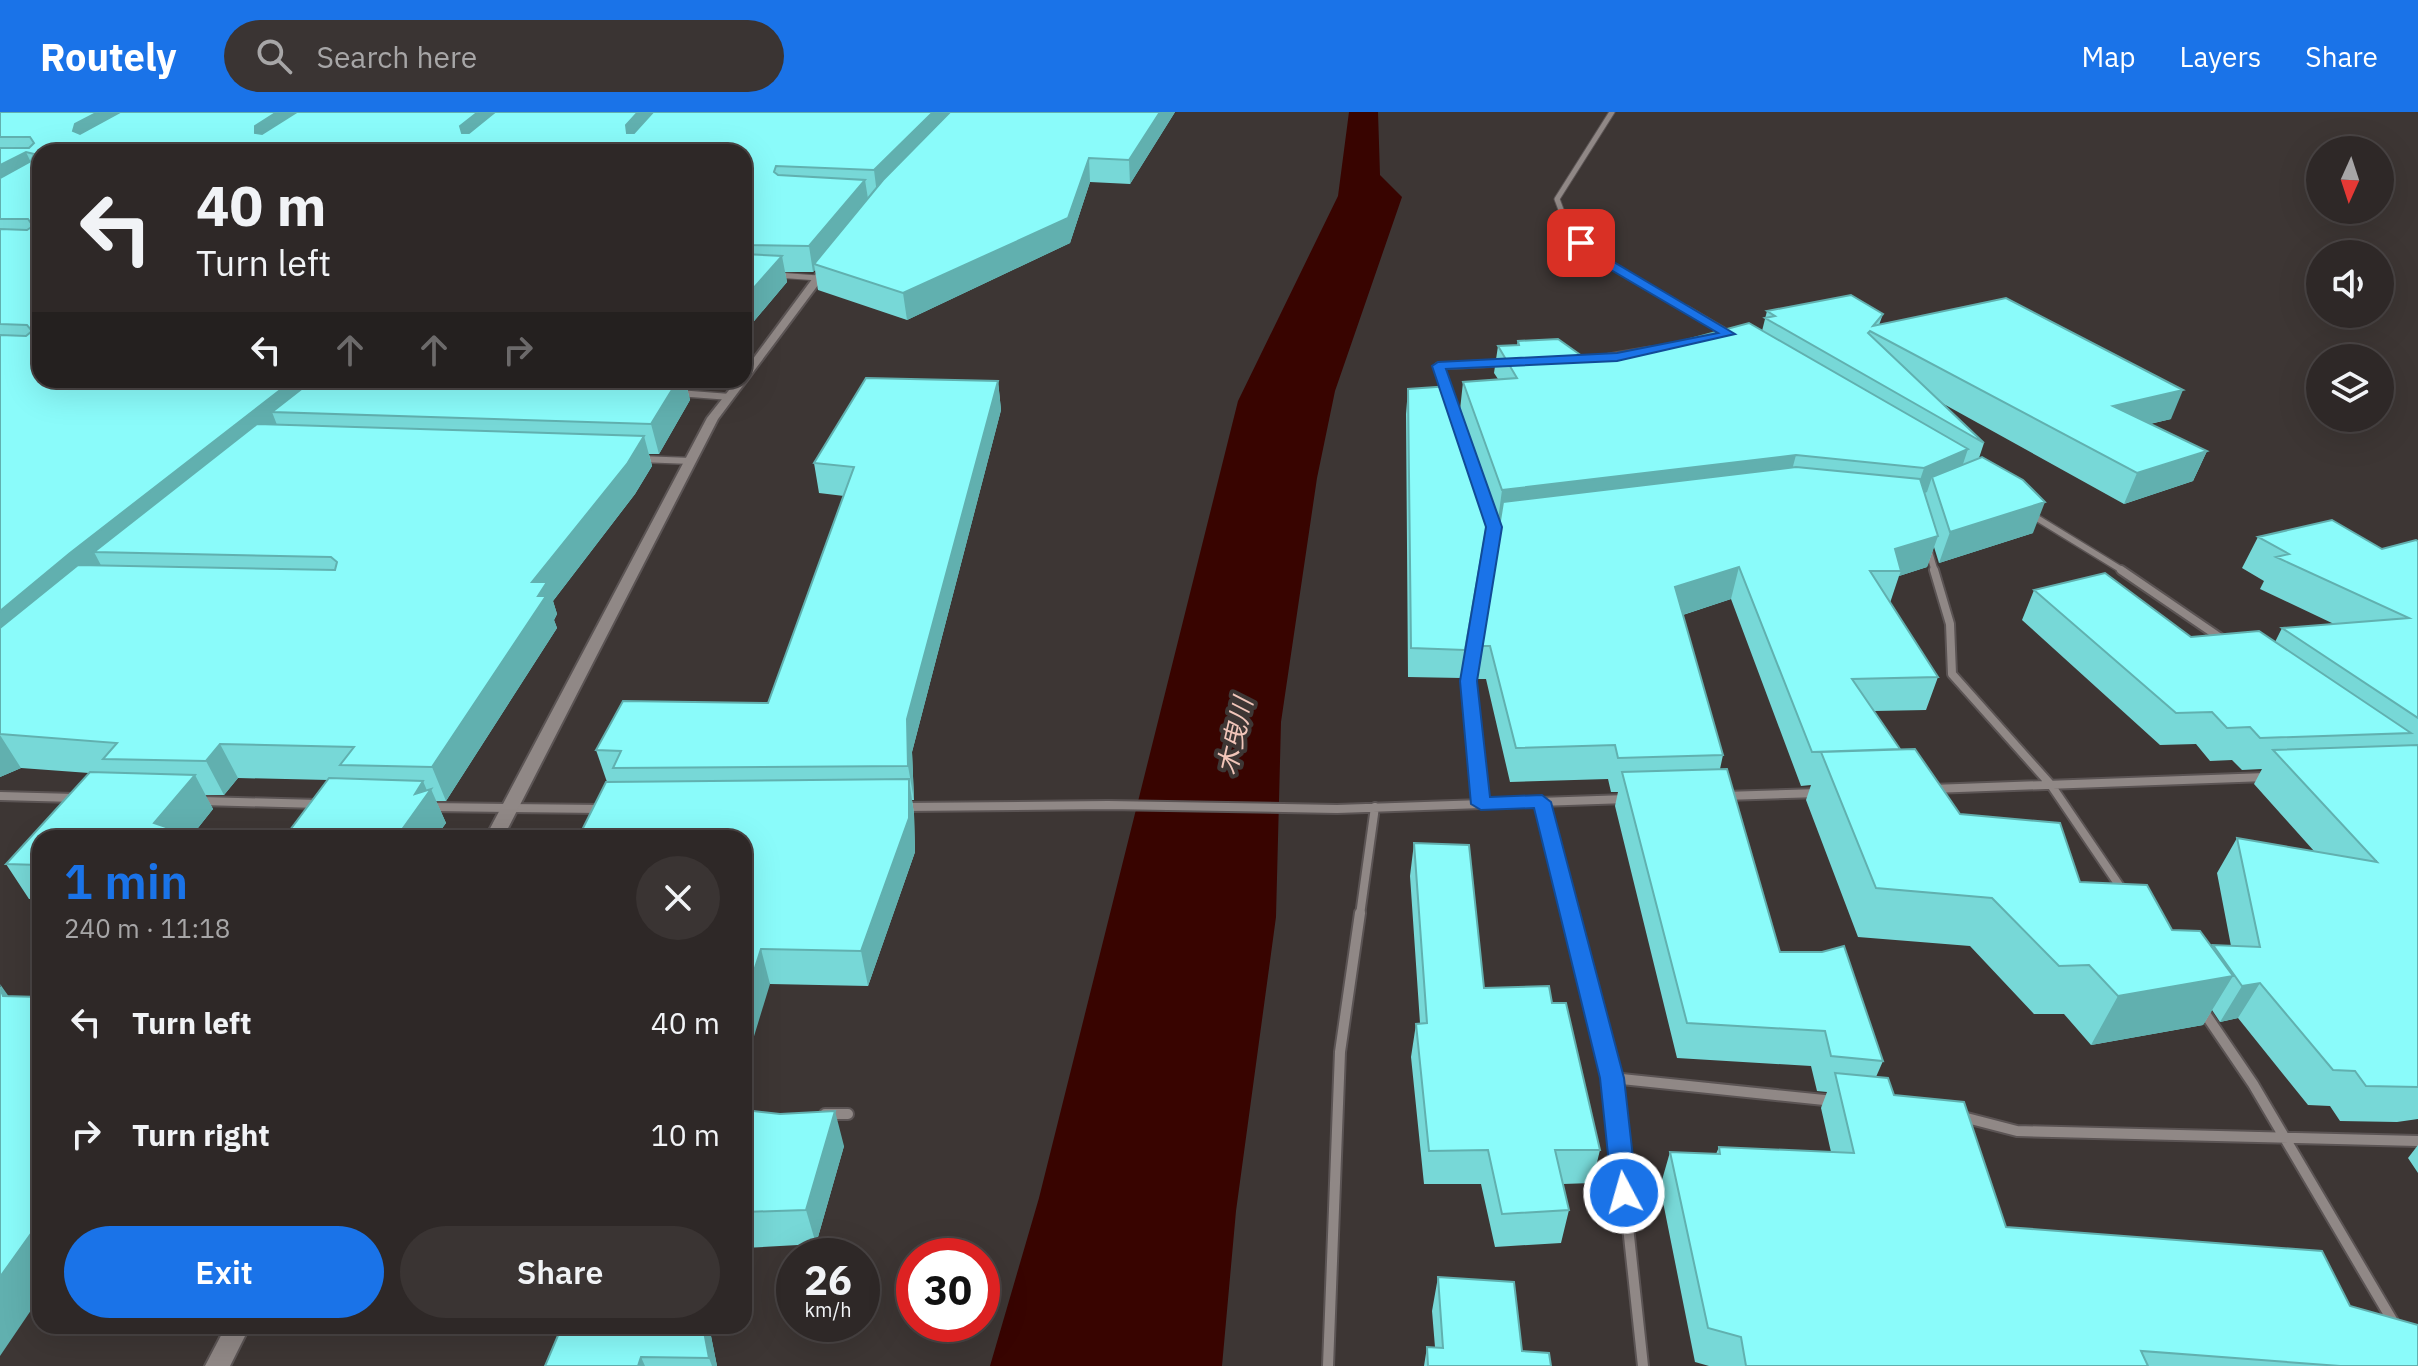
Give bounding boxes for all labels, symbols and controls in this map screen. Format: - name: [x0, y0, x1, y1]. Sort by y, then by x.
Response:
- search box: [224, 20, 784, 92]
- text: Routely: [40, 32, 176, 81]
- icon: search: [252, 34, 296, 78]
- text: Search here: [316, 37, 477, 76]
- text: Map: [2081, 38, 2135, 75]
- text: Layers: [2179, 38, 2261, 75]
- text: Share: [2305, 38, 2378, 75]
- north arrow: [2306, 136, 2394, 224]
- map controls: [2306, 136, 2394, 432]
- text: 40 m: [196, 169, 326, 241]
- icon: left: [64, 176, 168, 280]
- pin: [1547, 209, 1615, 277]
- icon: arrive: [1559, 221, 1603, 265]
- text: Turn left: [196, 239, 331, 286]
- button: sound: [2306, 240, 2394, 328]
- icon: left: [244, 328, 288, 372]
- icon: ahead: [328, 328, 372, 372]
- icon: ahead: [412, 328, 456, 372]
- icon: right: [496, 328, 540, 372]
- button: layers: [2306, 344, 2394, 432]
- water label: 木曳川: [1209, 691, 1260, 778]
- text: 1 min: [64, 850, 188, 912]
- button: close: [636, 856, 720, 940]
- text: 240 m · 11:18: [64, 911, 230, 945]
- icon: left: [64, 1000, 108, 1044]
- text: Turn left: [132, 1003, 251, 1042]
- text: 40 m: [651, 1003, 720, 1042]
- icon: right: [64, 1112, 108, 1156]
- text: Turn right: [132, 1115, 270, 1154]
- text: 10 m: [651, 1115, 720, 1154]
- position arrow: [1582, 1151, 1666, 1235]
- button: Exit: [64, 1226, 384, 1318]
- button: Share: [400, 1226, 720, 1318]
- speed limit sign: 30: [896, 1238, 1000, 1342]
- text: 26: [804, 1254, 852, 1306]
- text: km/h: [804, 1296, 852, 1323]

